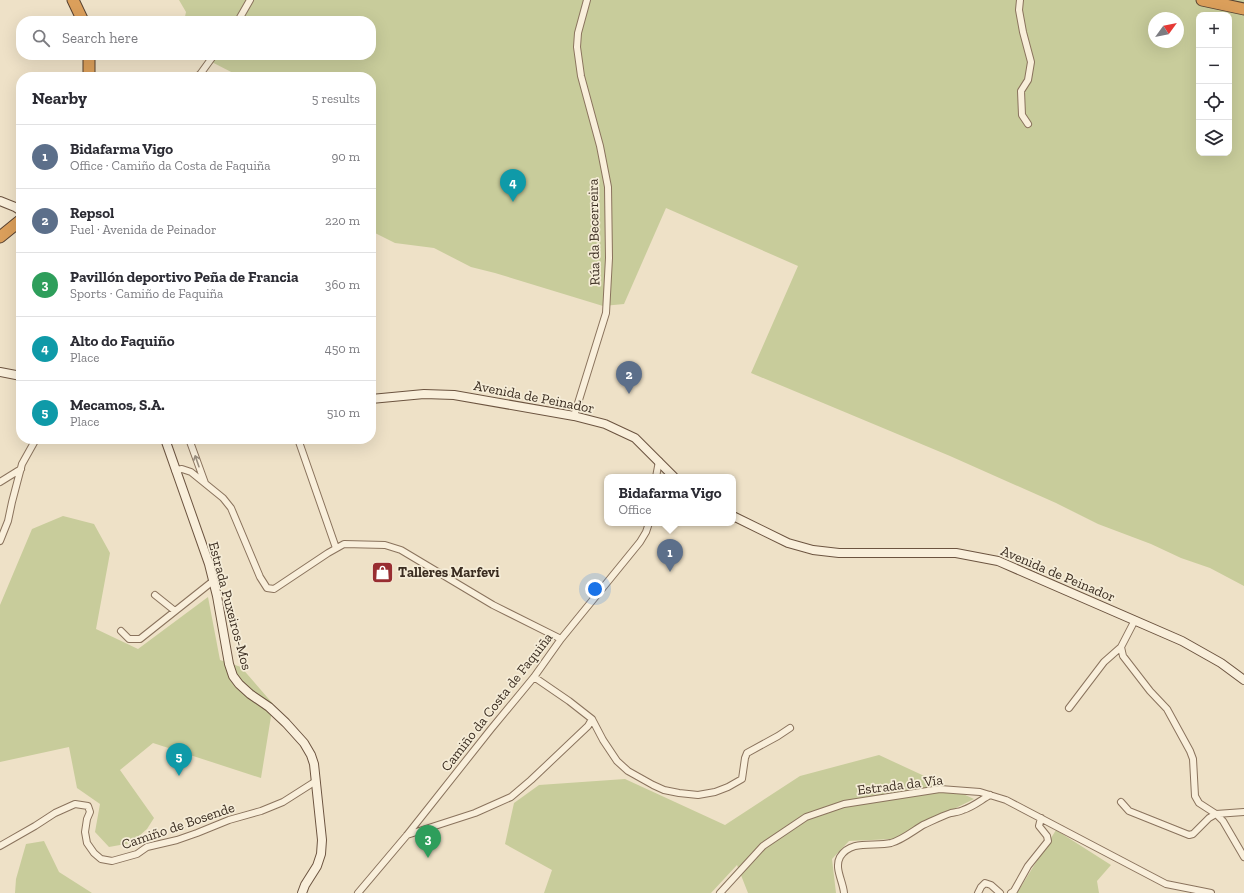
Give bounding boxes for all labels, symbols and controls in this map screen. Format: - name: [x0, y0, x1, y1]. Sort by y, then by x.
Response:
- north arrow: [1148, 12, 1184, 48]
- map controls: [1196, 12, 1232, 156]
- button: +: [1196, 12, 1232, 48]
- search box: [16, 16, 376, 60]
- icon: search: [30, 27, 52, 49]
- text: Search here: [62, 29, 138, 47]
- button: −: [1196, 48, 1232, 84]
- button: locate: [1196, 84, 1232, 120]
- text: Nearby: [32, 88, 87, 108]
- text: 5 results: [312, 91, 360, 106]
- button: layers: [1196, 120, 1232, 156]
- text: Bidafarma Vigo: [70, 140, 173, 158]
- text: 1: [42, 149, 48, 164]
- text: 90 m: [331, 149, 360, 164]
- text: Office · Camiño da Costa de Faquiña: [70, 158, 271, 173]
- pin: 4: [500, 169, 526, 202]
- street label: Rúa da Becerreira: [585, 178, 603, 286]
- text: Repsol: [70, 204, 114, 222]
- text: 2: [42, 213, 48, 228]
- text: 220 m: [325, 213, 360, 228]
- text: Fuel · Avenida de Peinador: [70, 222, 216, 237]
- text: Pavillón deportivo Peña de Francia: [70, 268, 299, 286]
- text: 3: [42, 277, 48, 292]
- text: 360 m: [325, 277, 360, 292]
- text: Sports · Camiño de Faquiña: [70, 286, 223, 301]
- text: Alto do Faquiño: [70, 332, 175, 350]
- text: 4: [41, 341, 49, 356]
- text: 450 m: [325, 341, 360, 356]
- text: Place: [70, 350, 99, 365]
- pin: 2: [616, 361, 642, 394]
- street label: Avenida de Peinador: [472, 377, 596, 417]
- text: Mecamos, S.A.: [70, 396, 165, 414]
- text: 5: [42, 405, 48, 420]
- text: 510 m: [327, 405, 360, 420]
- text: Place: [70, 414, 99, 429]
- one-way arrow: [193, 454, 200, 467]
- popup: [604, 474, 736, 526]
- text: Bidafarma Vigo: [618, 484, 722, 502]
- text: Office: [618, 502, 651, 517]
- pin: 1: [657, 539, 683, 572]
- street label: Estrada Puxeiros-Mos: [205, 540, 255, 672]
- street label: Avenida de Peinador: [998, 542, 1118, 606]
- shop icon: Talleres Marfevi: [370, 559, 396, 585]
- place label: Talleres Marfevi: [398, 564, 499, 581]
- your location: [585, 579, 605, 599]
- street label: Camiño da Costa de Faquiña: [438, 629, 557, 775]
- pin: 5: [166, 743, 192, 776]
- street label: Estrada da Vía: [856, 771, 944, 799]
- street label: Camiño de Bosende: [119, 799, 237, 853]
- pin: 3: [415, 825, 441, 858]

